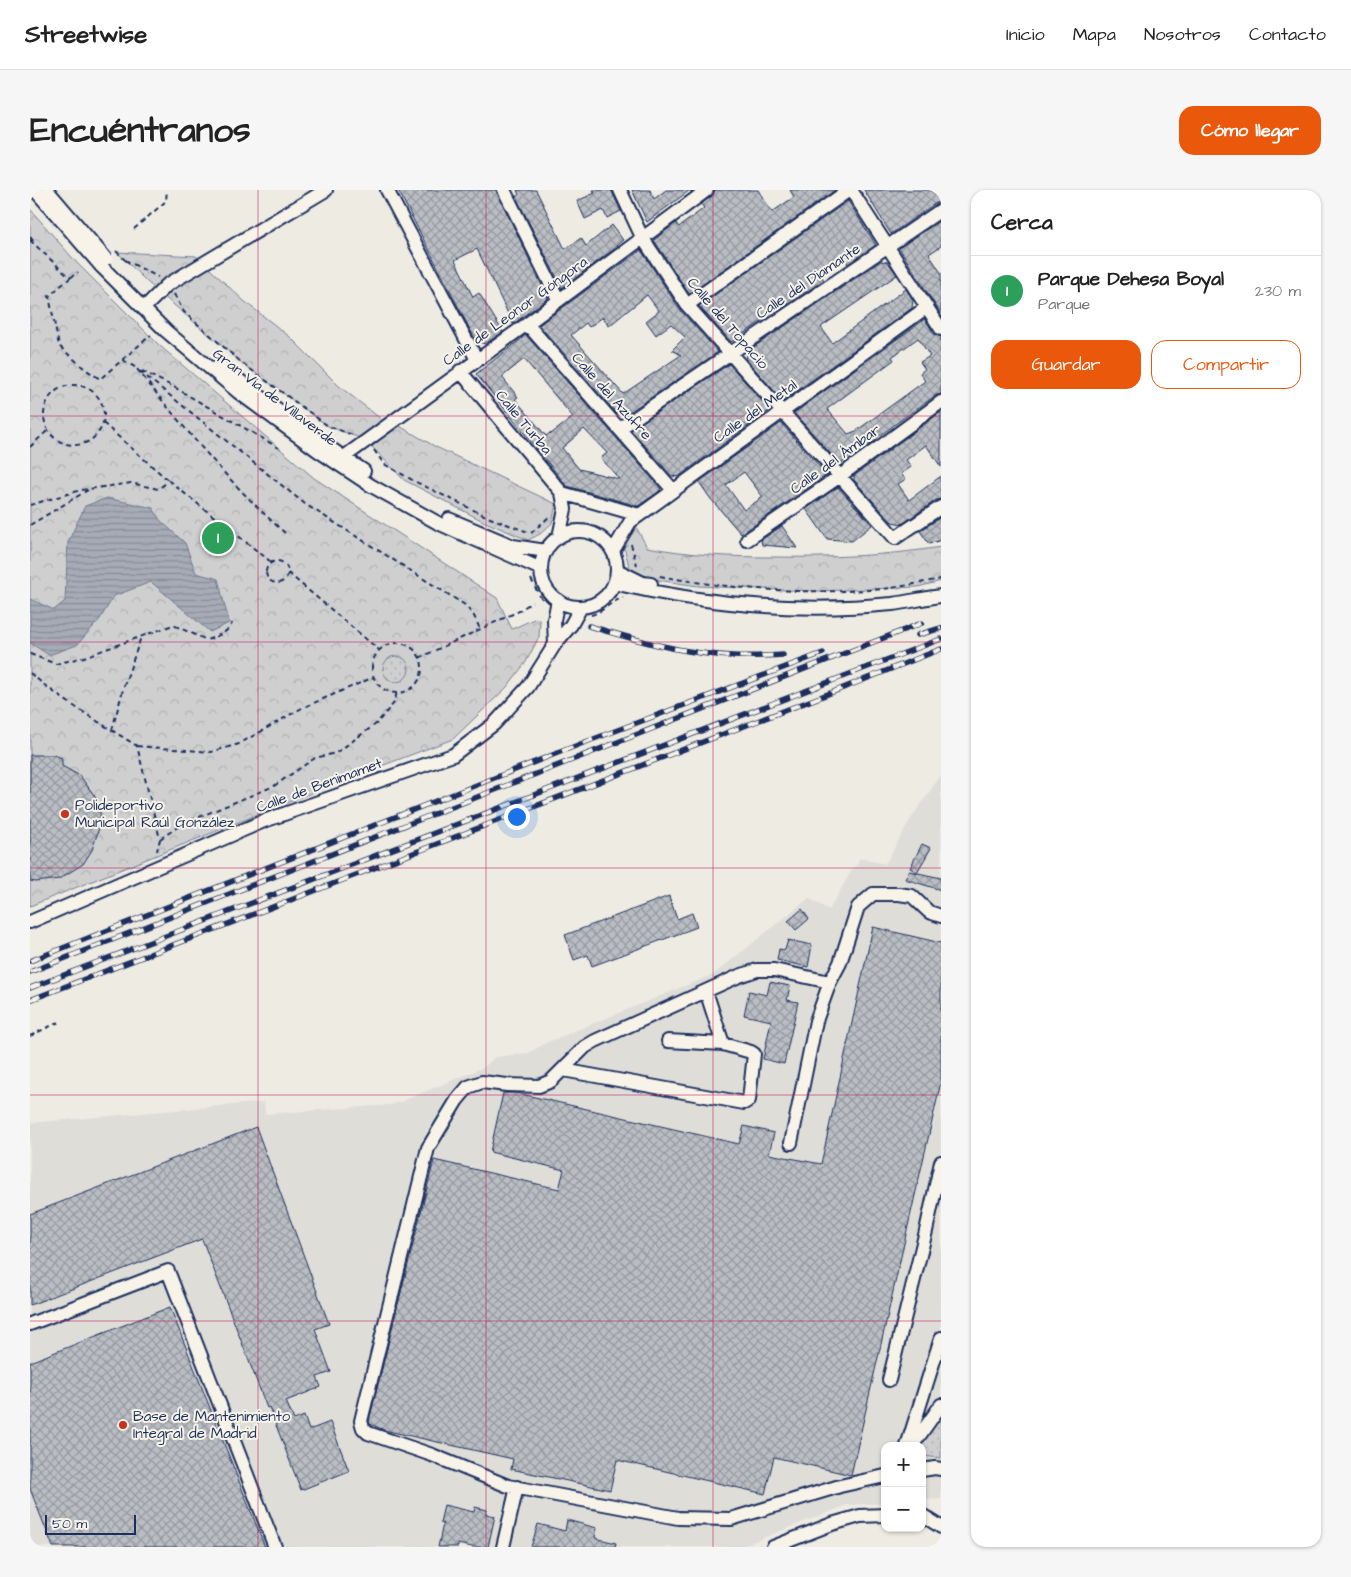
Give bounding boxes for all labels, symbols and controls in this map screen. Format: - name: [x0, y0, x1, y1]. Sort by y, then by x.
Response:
- text: Streetwise: [25, 18, 147, 52]
- text: Inicio: [1006, 22, 1045, 47]
- text: Mapa: [1073, 22, 1116, 47]
- text: Nosotros: [1144, 22, 1221, 47]
- text: Contacto: [1249, 22, 1326, 47]
- text: Encuéntranos: [30, 106, 251, 155]
- button: Cómo llegar: [1179, 106, 1321, 155]
- text: Cerca: [991, 208, 1053, 237]
- street label: Calle del Diamante: [752, 239, 865, 324]
- street label: Calle de Leonor Góngora: [439, 251, 593, 372]
- text: Parque Dehesa Boyal: [1038, 266, 1224, 293]
- street label: Calle del Topacio: [682, 273, 774, 374]
- text: 1: [1006, 280, 1008, 302]
- text: 230 m: [1255, 280, 1301, 302]
- text: Parque: [1038, 293, 1090, 315]
- button: Guardar: [991, 340, 1141, 389]
- button: Compartir: [1151, 340, 1301, 389]
- street label: Gran Vía de Villaverde: [208, 344, 341, 451]
- street label: Calle del Azufre: [567, 348, 657, 445]
- street label: Calle del Metal: [709, 375, 801, 448]
- street label: Calle Turba: [490, 386, 557, 459]
- street label: Calle del Ámbar: [786, 420, 885, 499]
- pin: 1: [202, 519, 234, 557]
- street label: Calle de Benimamet: [253, 753, 385, 818]
- place label: Polideportivo Municipal Raúl González: [75, 795, 235, 833]
- your location: [504, 804, 530, 830]
- marker: Polideportivo Municipal Raúl González: [59, 808, 71, 820]
- place label: Base de Mantenimiento Integral de Madrid: [133, 1406, 291, 1445]
- marker: Base de Mantenimiento Integral de Madrid: [117, 1419, 129, 1431]
- map controls: [881, 1442, 926, 1532]
- button: +: [881, 1442, 926, 1487]
- button: −: [881, 1487, 926, 1532]
- scale bar: [45, 1512, 136, 1535]
- text: 50 m: [52, 1514, 87, 1534]

